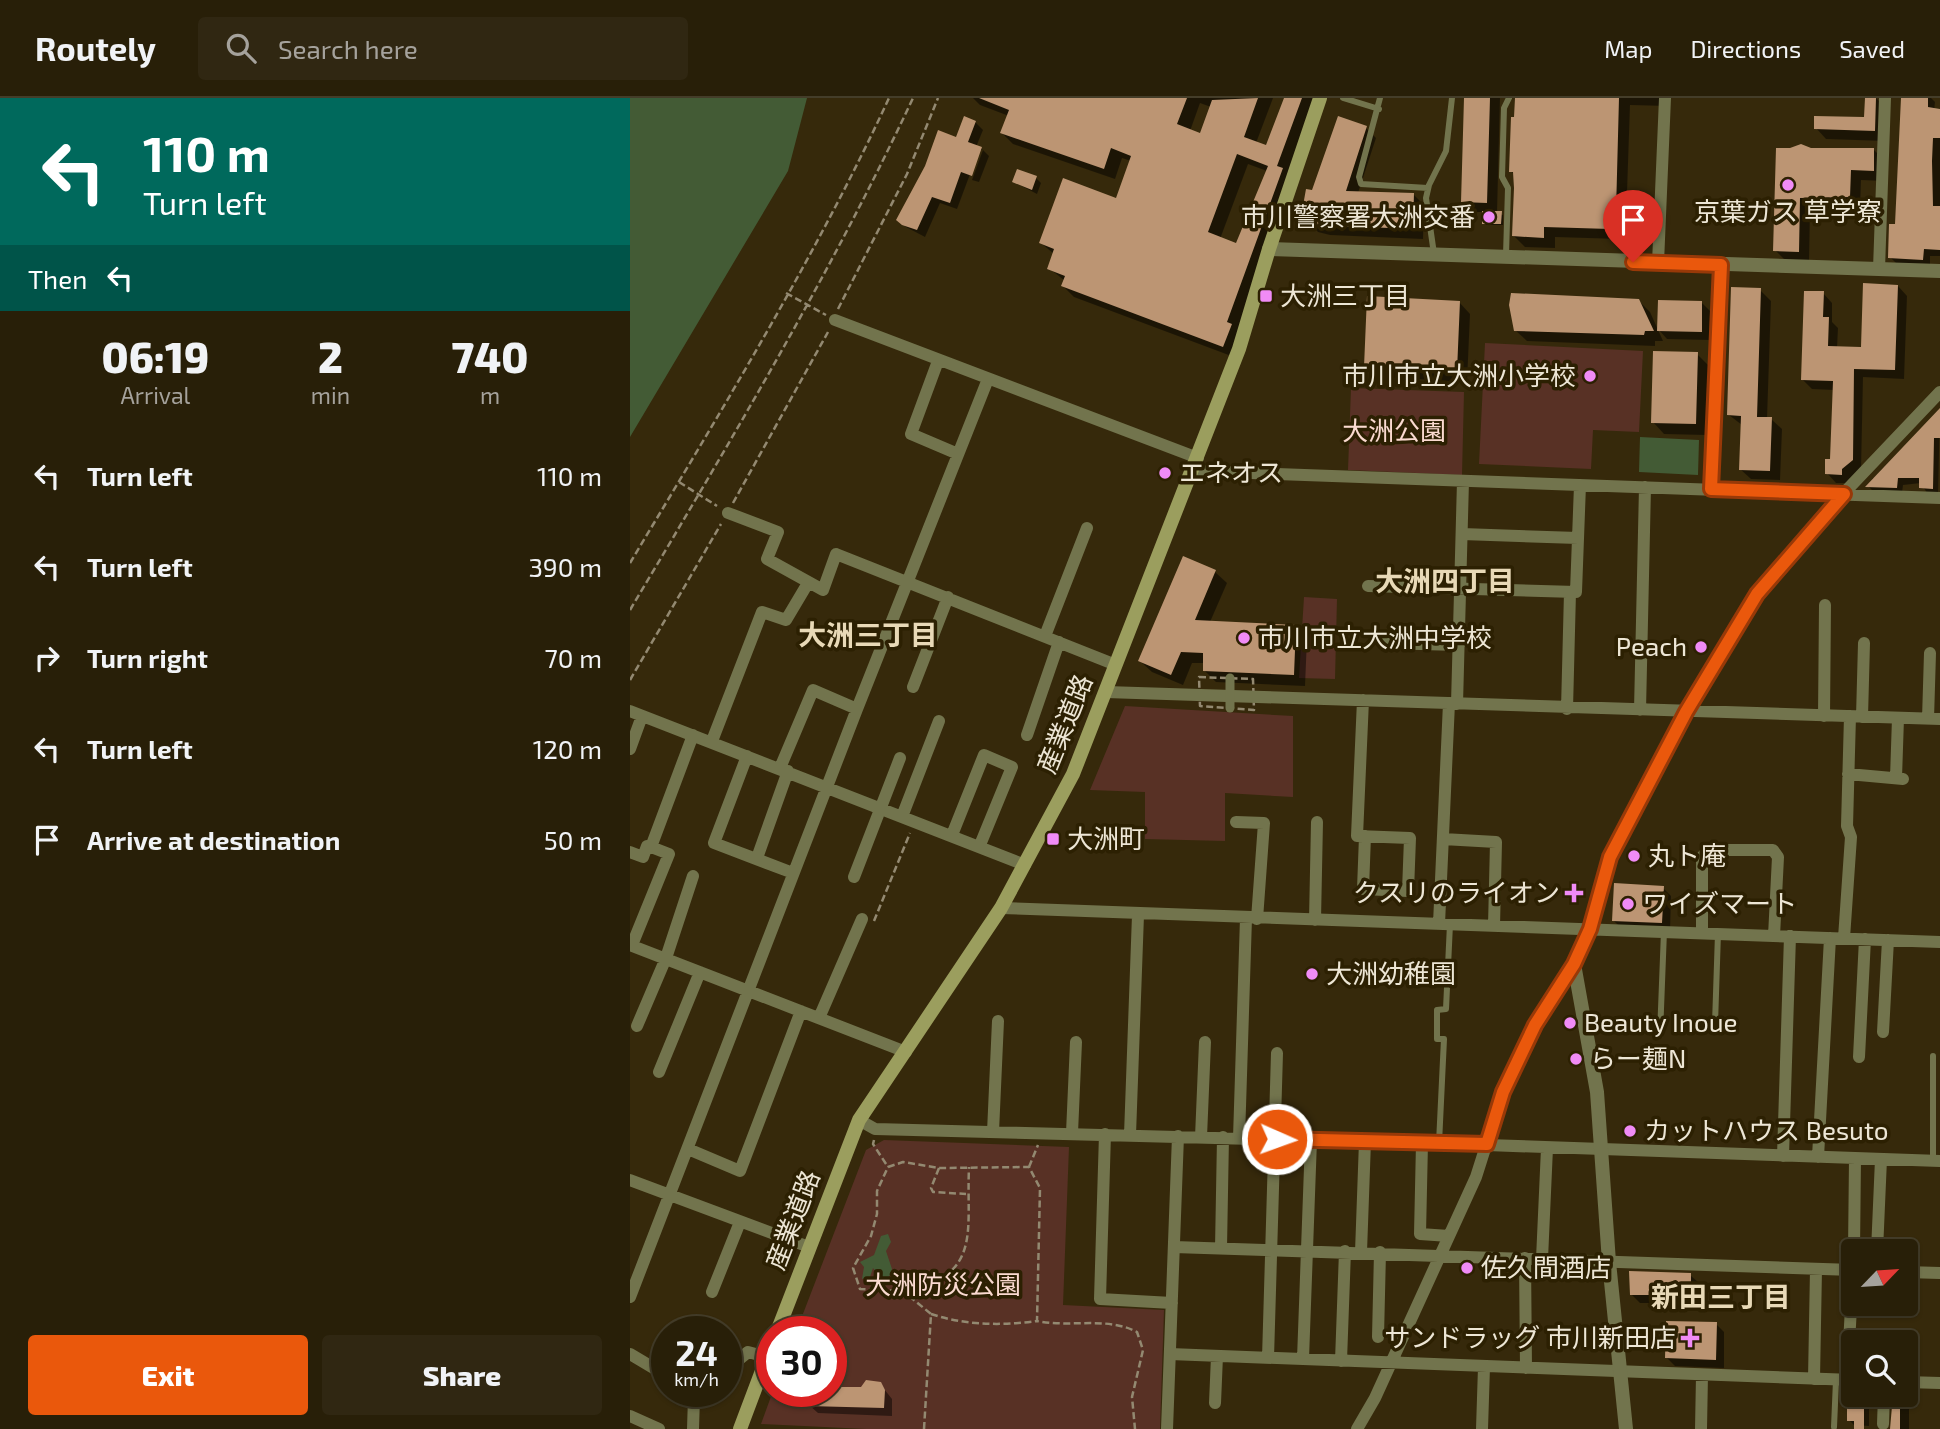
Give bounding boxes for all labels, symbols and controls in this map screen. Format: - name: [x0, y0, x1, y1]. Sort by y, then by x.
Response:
- search box: [198, 17, 688, 80]
- text: Routely: [35, 28, 156, 68]
- icon: search: [222, 29, 260, 67]
- text: Search here: [278, 33, 418, 64]
- text: Map: [1604, 34, 1652, 63]
- text: Directions: [1690, 34, 1801, 63]
- text: Saved: [1839, 34, 1905, 63]
- text: 110 m: [143, 123, 270, 182]
- icon: left: [28, 126, 119, 217]
- marker: 京葉ガス 草学寮: [1780, 177, 1796, 193]
- text: Turn left: [143, 183, 267, 221]
- pin: [1603, 190, 1663, 262]
- place label: 京葉ガス 草学寮: [1694, 195, 1882, 226]
- place label: 市川警察署大洲交番: [1241, 200, 1475, 231]
- icon: arrive: [1614, 201, 1652, 239]
- marker: 市川警察署大洲交番: [1481, 209, 1497, 225]
- icon: left: [101, 259, 139, 297]
- text: Then: [28, 263, 87, 294]
- place label: 大洲三丁目: [1280, 279, 1410, 310]
- marker: 大洲三丁目: [1258, 288, 1274, 304]
- text: 06:19: [102, 331, 209, 381]
- text: 2: [318, 331, 343, 381]
- text: 740: [452, 331, 528, 381]
- place label: 市川市立大洲小学校: [1342, 359, 1576, 390]
- marker: 市川市立大洲小学校: [1582, 368, 1598, 384]
- text: Arrival: [120, 381, 190, 409]
- text: min: [311, 381, 350, 409]
- text: m: [480, 381, 500, 409]
- park label: 大洲公園: [1342, 414, 1446, 445]
- place label: エネオス: [1179, 456, 1283, 487]
- icon: left: [28, 457, 66, 495]
- text: Turn left: [87, 460, 193, 491]
- text: 110 m: [537, 460, 602, 491]
- marker: エネオス: [1157, 465, 1173, 481]
- icon: left: [28, 548, 66, 586]
- text: Turn left: [87, 551, 193, 582]
- text: 390 m: [528, 551, 602, 582]
- district label: 大洲四丁目: [1375, 563, 1515, 597]
- district label: 大洲三丁目: [798, 617, 938, 651]
- place label: 市川市立大洲中学校: [1258, 621, 1492, 652]
- marker: 市川市立大洲中学校: [1236, 630, 1252, 646]
- place label: Peach: [1616, 630, 1687, 661]
- icon: right: [28, 639, 66, 677]
- marker: Peach: [1693, 639, 1709, 655]
- text: Turn right: [87, 642, 208, 673]
- text: 70 m: [544, 642, 602, 673]
- street label: 産業道路: [1030, 669, 1097, 777]
- icon: left: [28, 730, 66, 768]
- text: Turn left: [87, 733, 193, 764]
- text: 120 m: [533, 733, 602, 764]
- icon: arrive: [28, 821, 66, 859]
- place label: 大洲町: [1067, 822, 1145, 853]
- text: Arrive at destination: [87, 824, 340, 855]
- text: 50 m: [544, 824, 602, 855]
- marker: 大洲町: [1045, 831, 1061, 847]
- place label: 丸ト庵: [1648, 839, 1726, 870]
- marker: 丸ト庵: [1626, 848, 1642, 864]
- place label: クスリのライオン: [1353, 876, 1560, 907]
- marker: クスリのライオン: [1566, 885, 1582, 901]
- place label: ワイズマート: [1642, 887, 1797, 918]
- marker: ワイズマート: [1620, 896, 1636, 912]
- place label: 大洲幼稚園: [1326, 957, 1456, 988]
- marker: 大洲幼稚園: [1304, 966, 1320, 982]
- place label: Beauty Inoue: [1584, 1006, 1738, 1037]
- marker: Beauty Inoue: [1562, 1015, 1578, 1031]
- place label: らー麺N: [1590, 1042, 1686, 1073]
- marker: らー麺N: [1568, 1051, 1584, 1067]
- position arrow: [1240, 1102, 1314, 1176]
- place label: カットハウス Besuto: [1644, 1114, 1889, 1145]
- marker: カットハウス Besuto: [1622, 1123, 1638, 1139]
- street label: 産業道路: [758, 1165, 825, 1274]
- north arrow: [1841, 1239, 1918, 1316]
- map controls: [1841, 1239, 1918, 1407]
- place label: 佐久間酒店: [1481, 1251, 1611, 1282]
- marker: 佐久間酒店: [1459, 1260, 1475, 1276]
- park label: 大洲防災公園: [865, 1268, 1021, 1299]
- district label: 新田三丁目: [1651, 1279, 1791, 1313]
- speed limit sign: 30: [756, 1316, 847, 1407]
- place label: サンドラッグ 市川新田店: [1384, 1321, 1676, 1352]
- marker: サンドラッグ 市川新田店: [1682, 1330, 1698, 1346]
- button: search: [1841, 1330, 1918, 1407]
- text: 24: [675, 1331, 718, 1373]
- button: Exit: [28, 1335, 308, 1415]
- button: Share: [322, 1335, 602, 1415]
- text: km/h: [674, 1368, 719, 1390]

